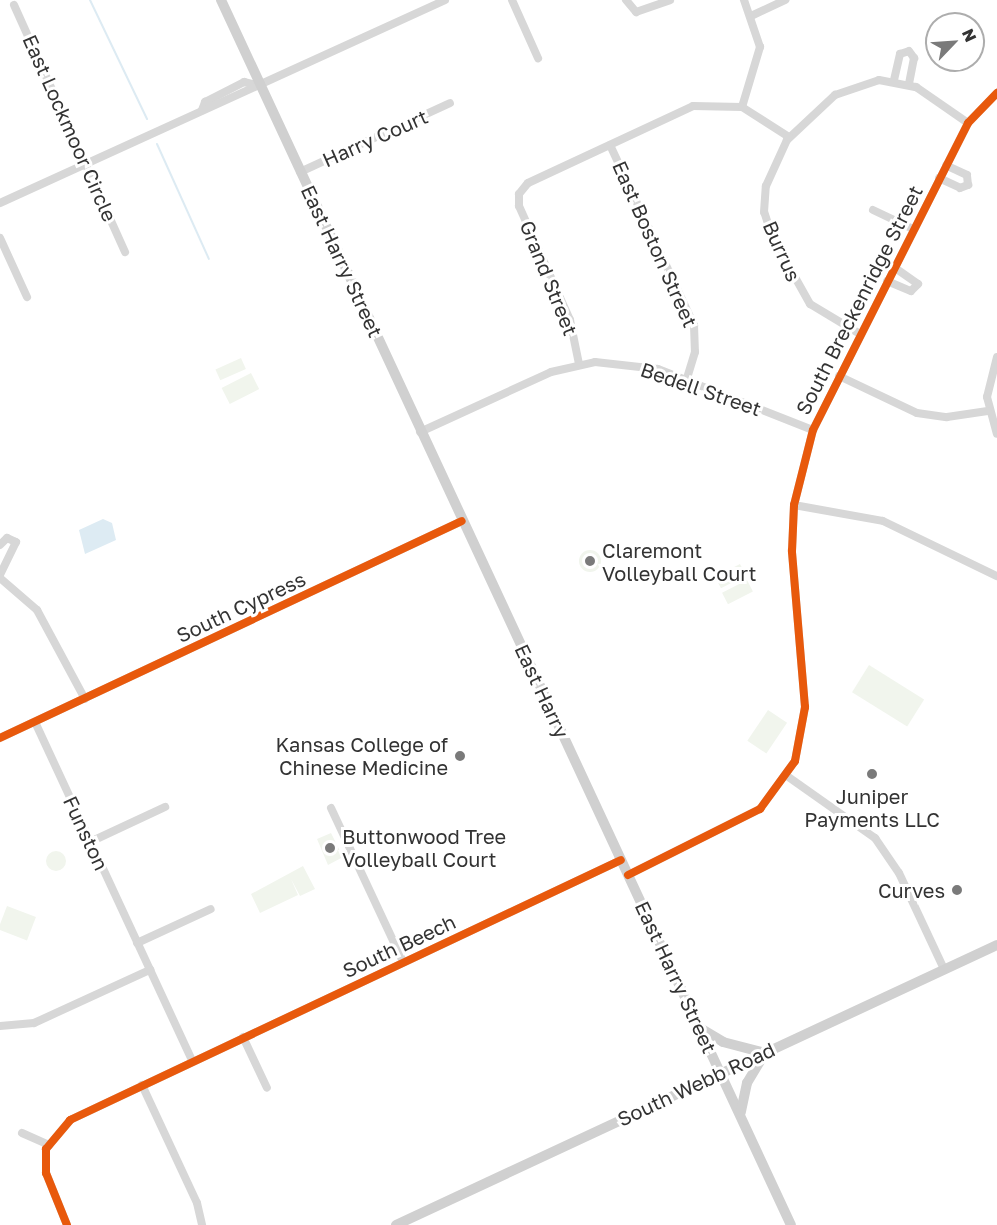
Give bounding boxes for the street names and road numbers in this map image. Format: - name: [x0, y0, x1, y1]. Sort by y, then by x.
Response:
- street label: East Lockmoor Circle: [18, 31, 122, 225]
- street label: Harry Court: [319, 104, 431, 172]
- street label: East Boston Street: [608, 157, 702, 331]
- street label: East Harry Street: [296, 181, 388, 341]
- street label: South Breckenridge Street: [791, 181, 927, 419]
- street label: Grand Street: [515, 217, 583, 339]
- street label: Burrus: [758, 217, 806, 285]
- street label: Bedell Street: [638, 357, 764, 421]
- street label: South Cypress: [173, 567, 309, 647]
- street label: East Harry: [510, 640, 574, 742]
- street label: Funston: [58, 792, 114, 874]
- street label: East Harry Street: [630, 897, 722, 1057]
- street label: South Beech: [339, 909, 459, 983]
- street label: South Webb Road: [614, 1037, 778, 1131]

